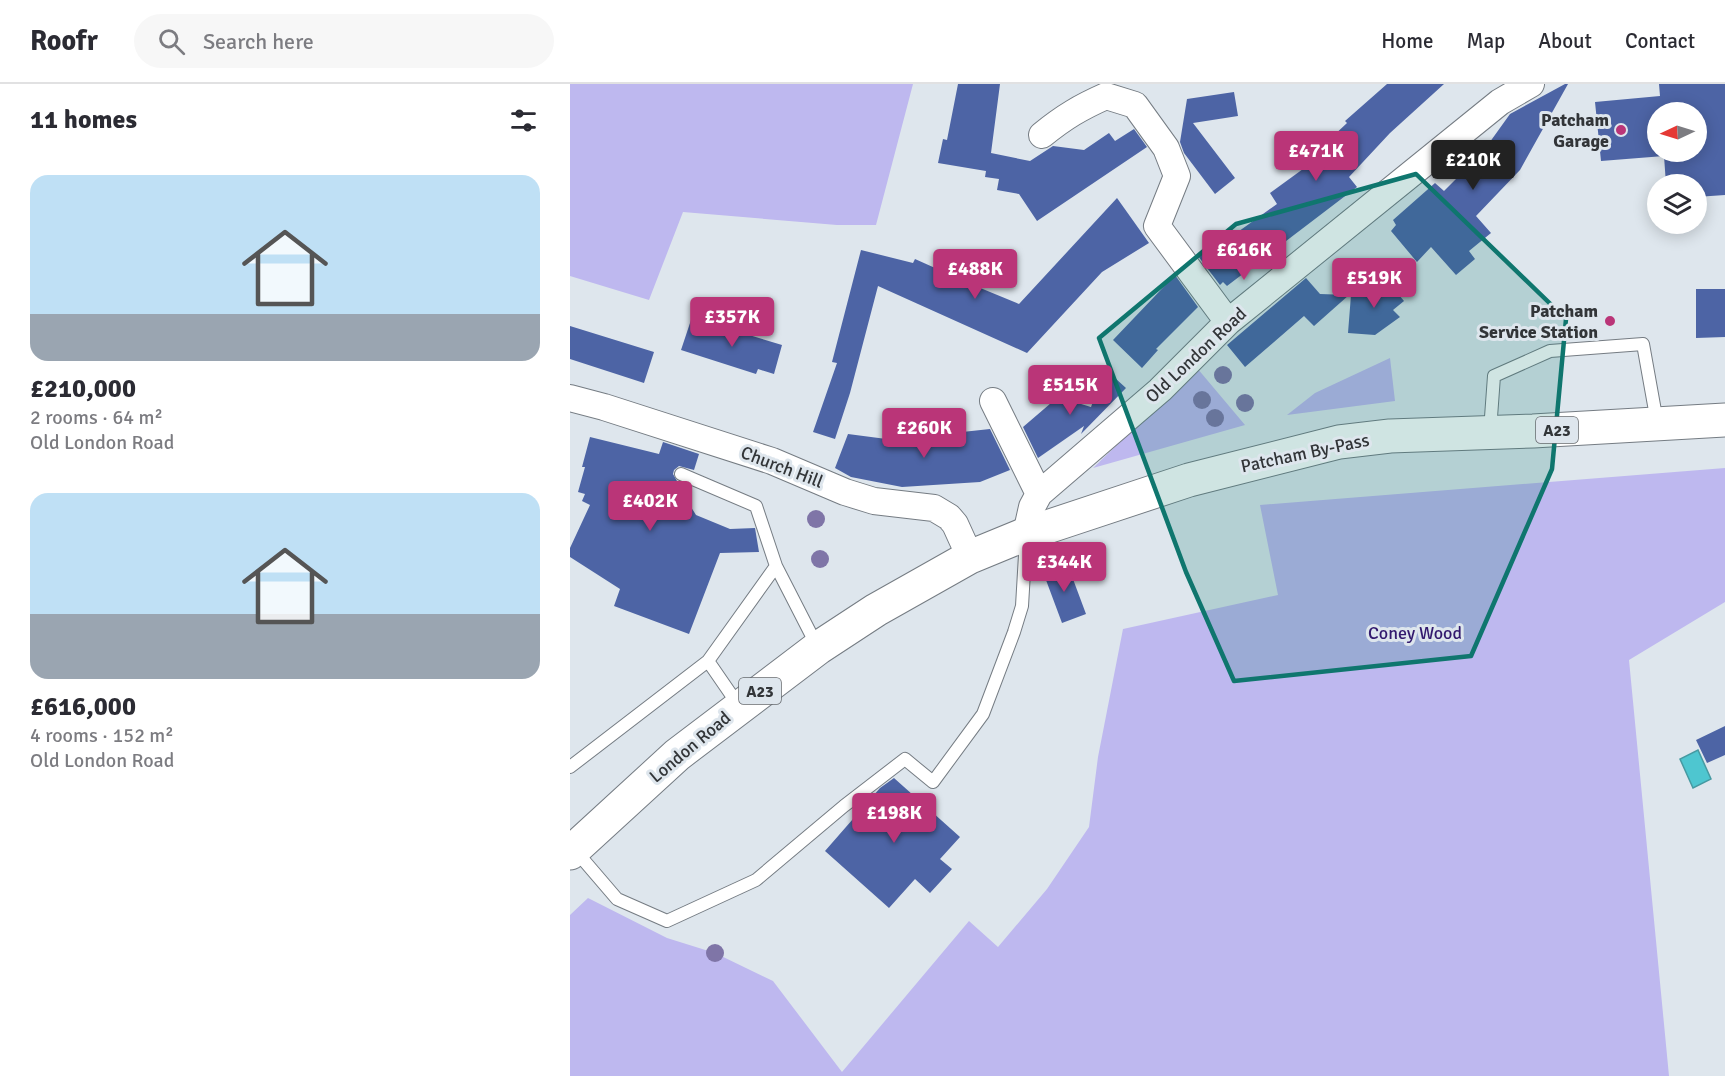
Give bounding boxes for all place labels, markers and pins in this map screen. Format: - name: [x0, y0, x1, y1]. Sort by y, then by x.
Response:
- place label: Patcham Garage: [1541, 109, 1609, 152]
- marker: Patcham Garage: [1614, 123, 1628, 137]
- pin: £471K: [1274, 131, 1358, 182]
- pin: £210K: [1431, 140, 1515, 191]
- pin: £616K: [1202, 230, 1286, 281]
- pin: £488K: [933, 249, 1017, 300]
- pin: £519K: [1332, 258, 1416, 309]
- pin: £357K: [690, 297, 774, 348]
- place label: Patcham Service Station: [1479, 300, 1598, 343]
- marker: Patcham Service Station: [1603, 314, 1617, 328]
- pin: £515K: [1028, 365, 1112, 416]
- pin: £260K: [882, 408, 966, 459]
- pin: £402K: [608, 481, 692, 532]
- pin: £344K: [1022, 542, 1106, 593]
- pin: £198K: [852, 793, 936, 844]

